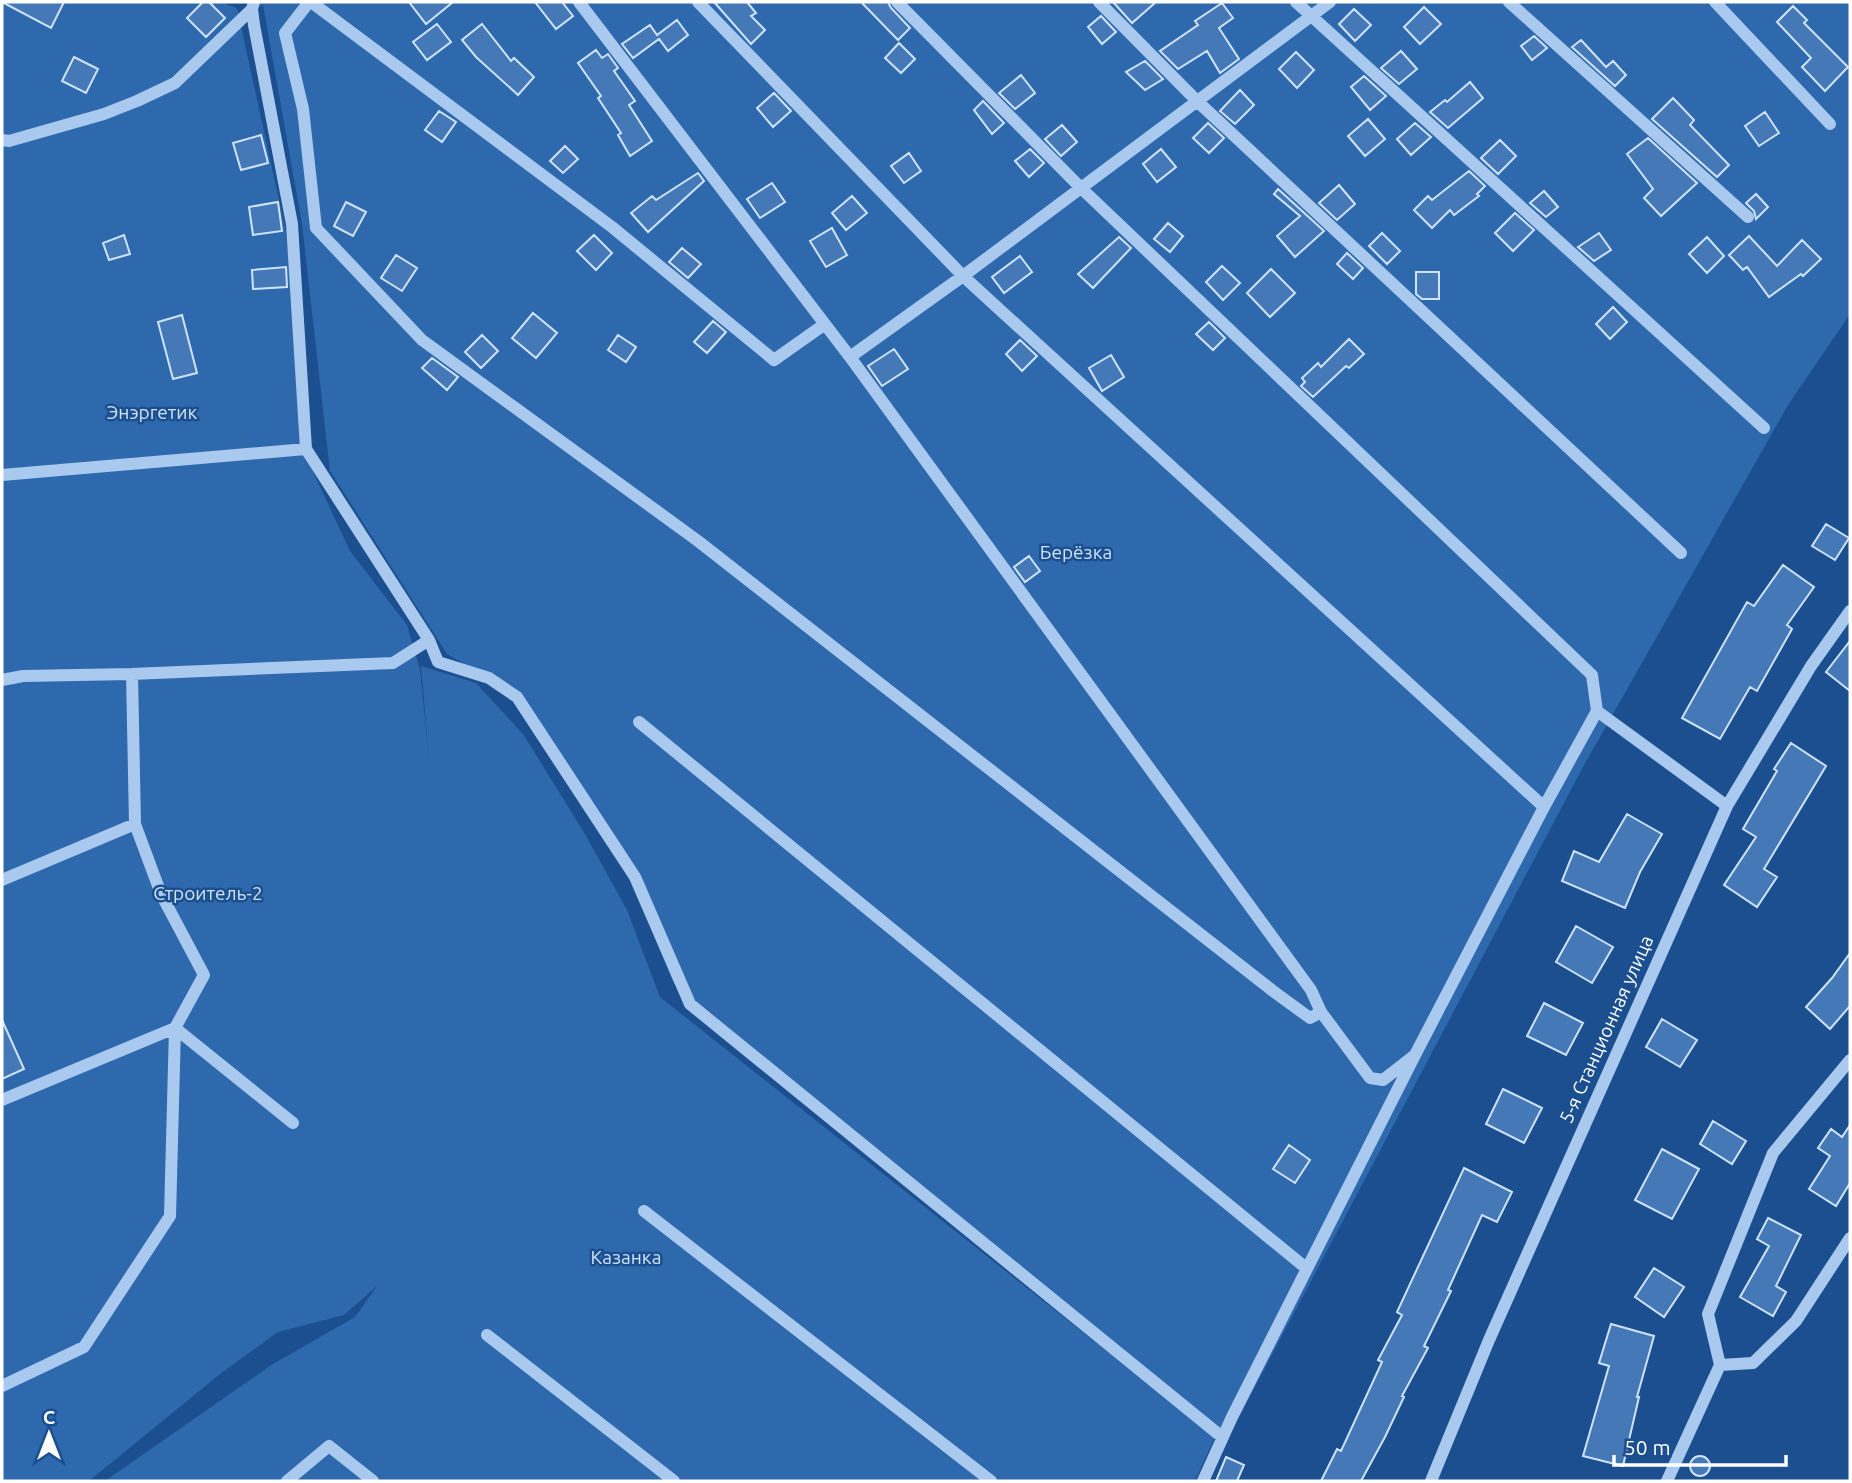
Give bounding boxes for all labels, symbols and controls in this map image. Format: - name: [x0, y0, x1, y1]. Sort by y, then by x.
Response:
- park label: Энэргетик: [107, 401, 198, 423]
- park label: Берёзка: [1040, 541, 1112, 563]
- park label: Строитель-2: [153, 882, 263, 904]
- street label: 5-я Станционная улица: [1555, 932, 1657, 1126]
- park label: Казанка: [591, 1246, 661, 1268]
- north arrow: [14, 1399, 84, 1469]
- text: С: [43, 1406, 55, 1428]
- scale bar: [1614, 1424, 1786, 1468]
- text: 50 m: [1624, 1435, 1671, 1459]

